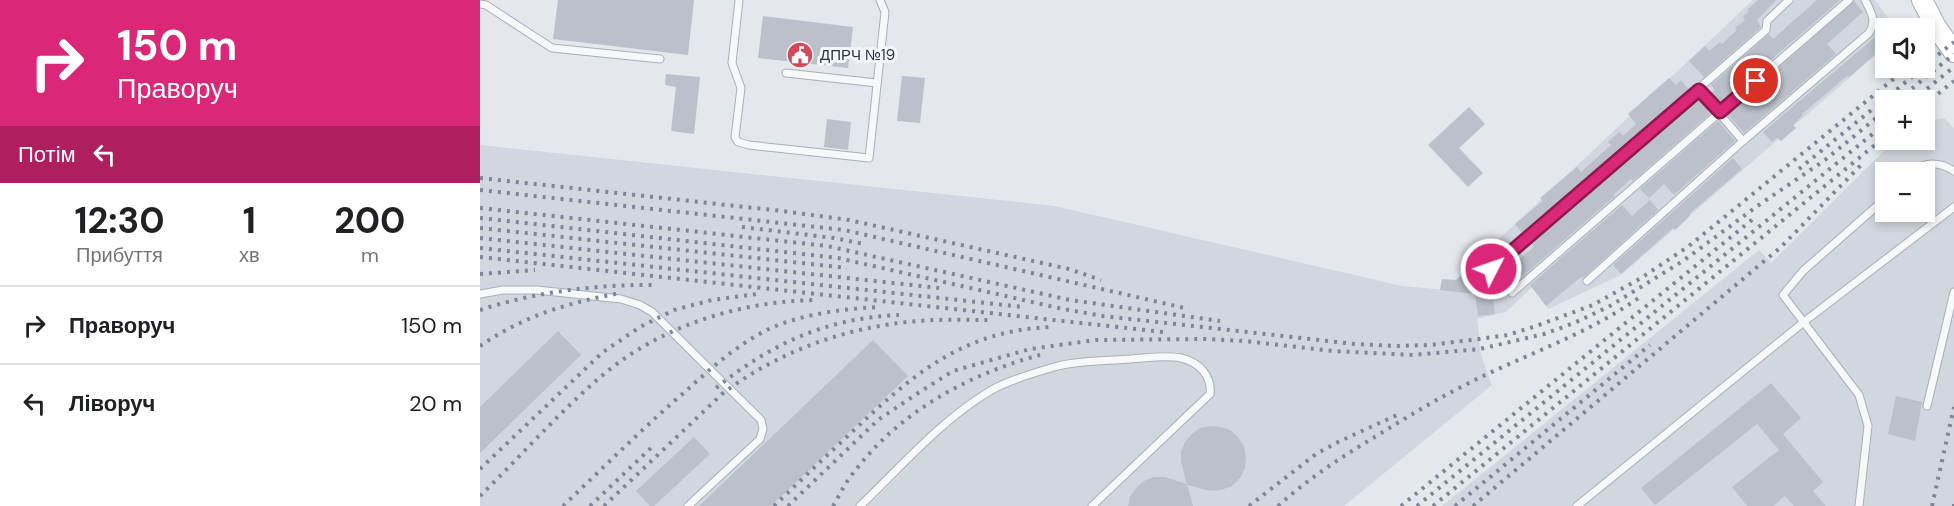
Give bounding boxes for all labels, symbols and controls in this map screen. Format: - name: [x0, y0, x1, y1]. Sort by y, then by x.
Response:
- text: 150 m: [117, 18, 237, 73]
- map controls: [1875, 18, 1935, 222]
- button: sound: [1875, 18, 1935, 78]
- icon: right: [18, 24, 96, 102]
- public building icon: ДПРЧ №19: [785, 40, 815, 70]
- place label: ДПРЧ №19: [820, 45, 895, 65]
- pin: [1730, 55, 1781, 106]
- icon: arrive: [1739, 64, 1772, 97]
- text: Праворуч: [117, 71, 238, 106]
- button: +: [1875, 90, 1935, 150]
- icon: left: [88, 138, 121, 171]
- text: Потім: [18, 140, 76, 169]
- button: −: [1875, 162, 1935, 222]
- text: 12:30: [74, 197, 165, 244]
- text: 1: [243, 197, 256, 244]
- text: 200: [334, 197, 405, 244]
- position arrow: [1459, 237, 1523, 301]
- text: Прибуття: [76, 242, 163, 268]
- text: хв: [239, 242, 260, 268]
- text: m: [361, 242, 379, 268]
- icon: right: [18, 309, 51, 342]
- text: Праворуч: [69, 311, 175, 340]
- text: 150 m: [401, 311, 462, 340]
- icon: left: [18, 387, 51, 420]
- text: Ліворуч: [69, 389, 155, 418]
- text: 20 m: [409, 389, 462, 418]

